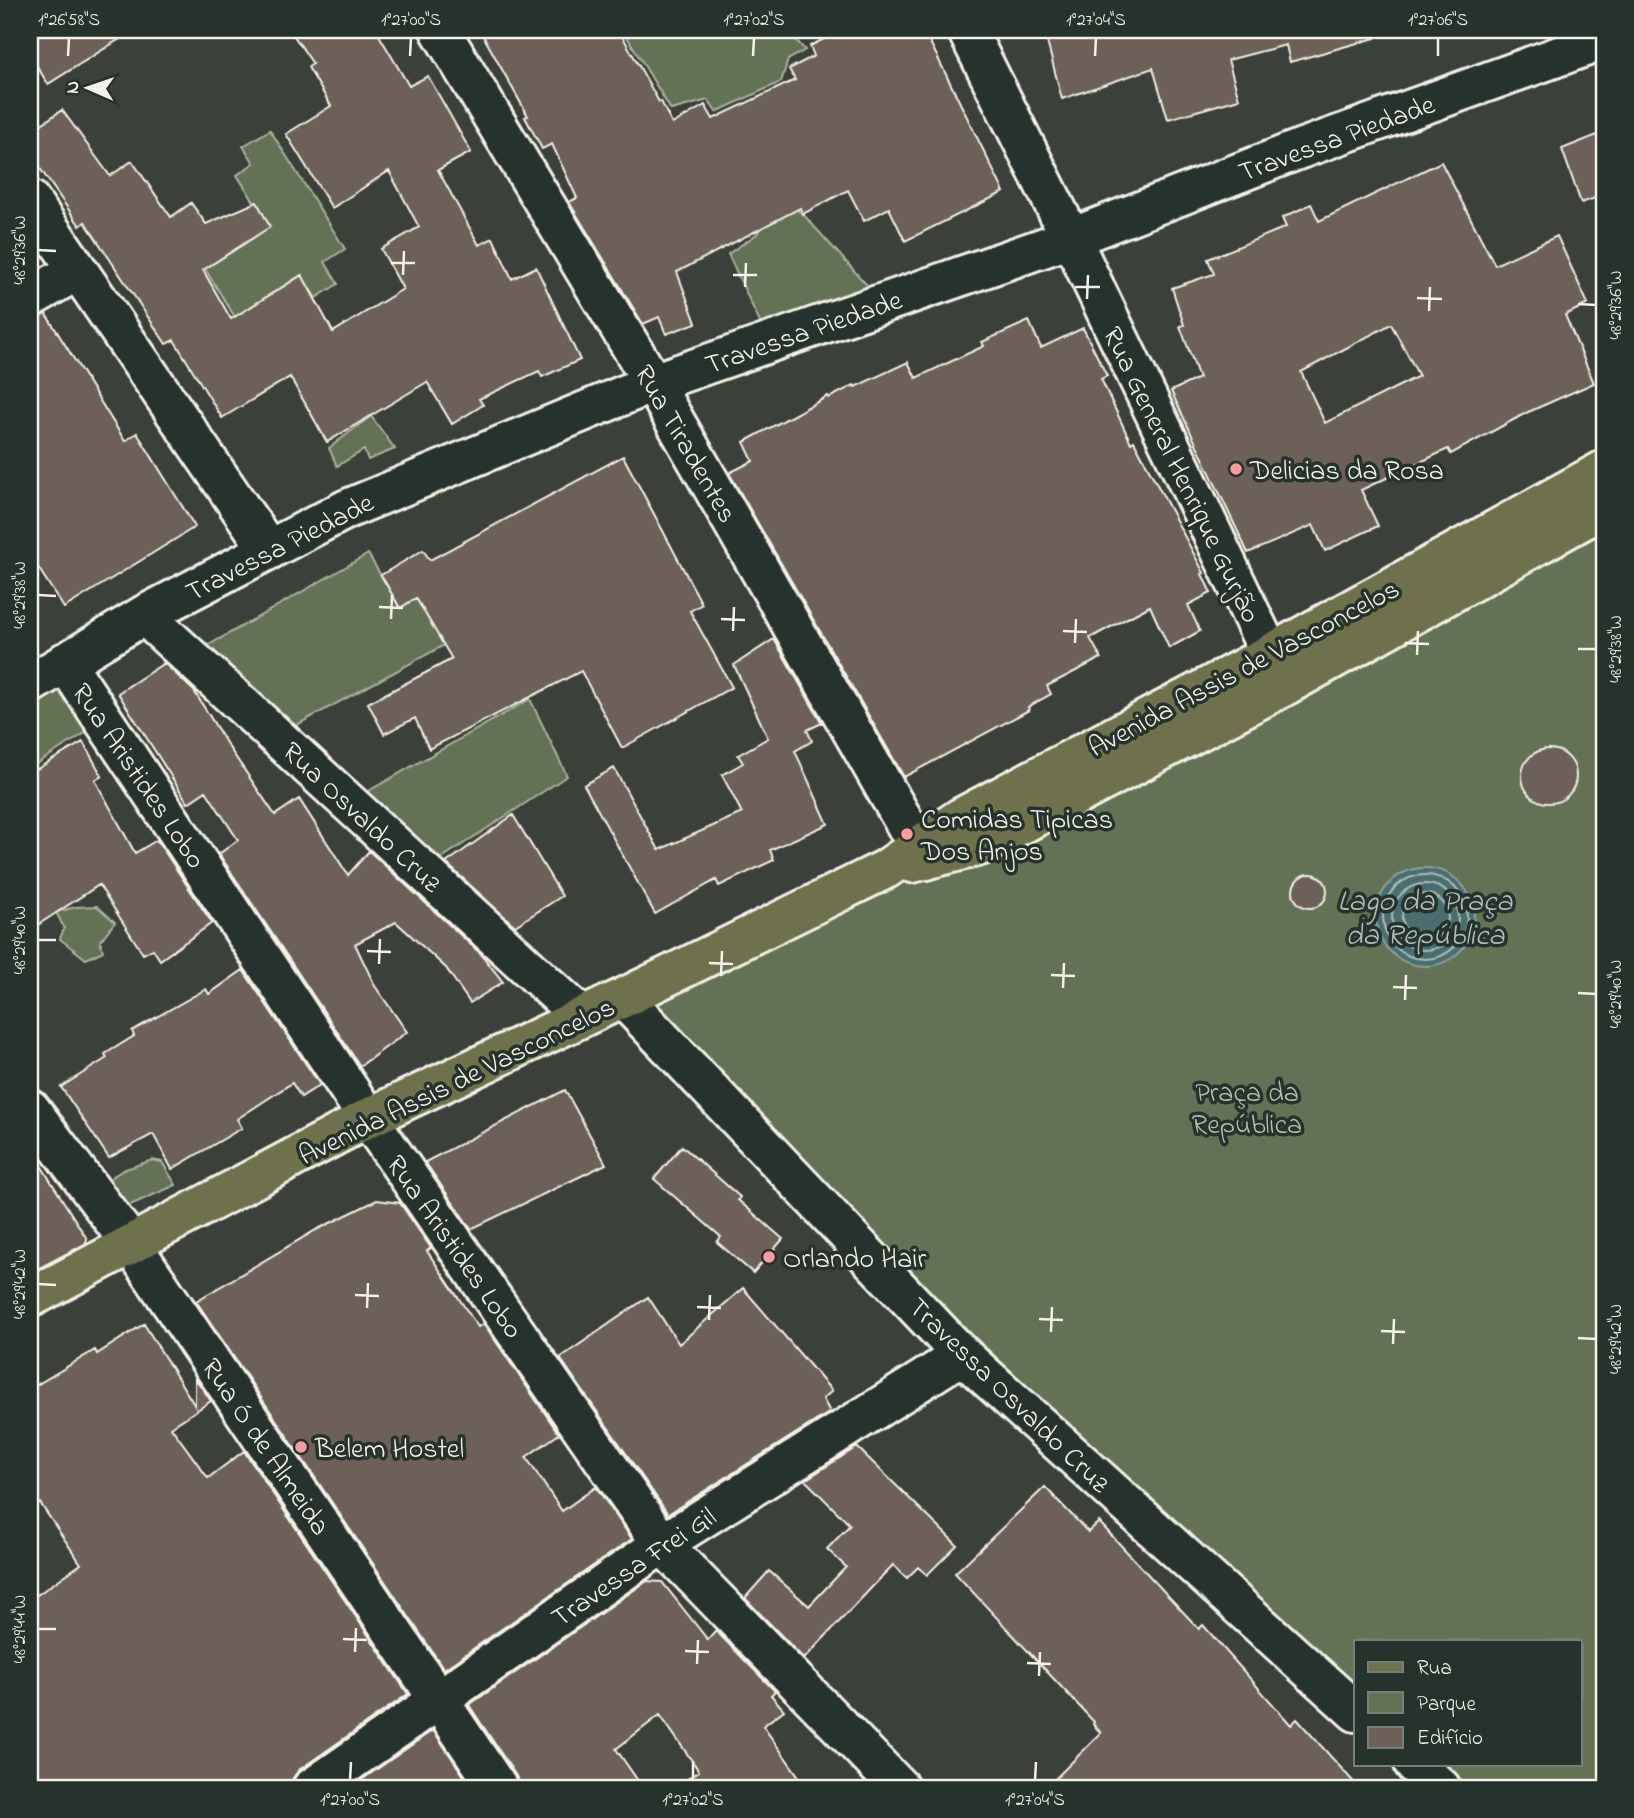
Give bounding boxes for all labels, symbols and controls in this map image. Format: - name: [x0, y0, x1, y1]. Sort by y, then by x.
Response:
- text: 1°26'58"S: [38, 8, 100, 34]
- text: 1°27'00"S: [381, 8, 441, 34]
- text: 1°27'02"S: [723, 8, 785, 34]
- text: 1°27'04"S: [1066, 8, 1126, 34]
- text: 1°27'06"S: [1408, 8, 1468, 34]
- north arrow: [52, 52, 122, 122]
- text: N: [60, 80, 87, 94]
- street label: Travessa Piedade: [1233, 86, 1441, 195]
- text: 48°29'36"W: [8, 216, 34, 284]
- text: 48°29'36"W: [1604, 271, 1630, 339]
- street label: Travessa Piedade: [700, 281, 909, 387]
- street label: Rua General Henrique Gurjão: [1090, 320, 1270, 631]
- street label: Rua Tiradentes: [622, 358, 746, 532]
- place label: Delicias da Rosa: [1249, 452, 1444, 493]
- marker: Delicias da Rosa: [1228, 461, 1244, 477]
- street label: Travessa Piedade: [180, 484, 382, 614]
- text: 48°29'38"W: [8, 561, 34, 629]
- street label: Avenida Assis de Vasconcelos: [1082, 570, 1408, 770]
- text: 48°29'38"W: [1604, 615, 1630, 683]
- street label: Rua Aristides Lobo: [60, 676, 215, 878]
- street label: Rua Osvaldo Cruz: [271, 733, 450, 904]
- place label: Comidas Tipicas Dos Anjos: [920, 801, 1113, 874]
- marker: Comidas Tipicas Dos Anjos: [899, 826, 915, 842]
- water label: Lago da Praça da República: [1337, 881, 1513, 959]
- text: 48°29'40"W: [8, 906, 34, 974]
- text: 48°29'40"W: [1604, 960, 1630, 1028]
- street label: Avenida Assis de Vasconcelos: [292, 989, 623, 1178]
- park label: Praça da República: [1192, 1074, 1302, 1147]
- street label: Rua Aristides Lobo: [374, 1148, 532, 1348]
- place label: Orlando Hair: [783, 1240, 926, 1281]
- text: 48°29'42"W: [8, 1249, 34, 1319]
- marker: Orlando Hair: [761, 1249, 777, 1265]
- street label: Travessa Osvaldo Cruz: [897, 1289, 1118, 1504]
- text: 48°29'42"W: [1604, 1304, 1630, 1374]
- street label: Rua Ó de Almeida: [189, 1351, 339, 1545]
- place label: Belem Hostel: [314, 1430, 464, 1471]
- marker: Belem Hostel: [293, 1439, 309, 1455]
- street label: Travessa Frei Gil: [544, 1498, 726, 1639]
- text: 48°29'44"W: [8, 1595, 34, 1663]
- legend: [1354, 1640, 1582, 1766]
- text: Rua: [1417, 1654, 1452, 1684]
- text: Parque: [1417, 1690, 1476, 1720]
- text: Edifício: [1417, 1724, 1483, 1754]
- text: 1°27'00"S: [320, 1788, 380, 1814]
- text: 1°27'02"S: [662, 1788, 724, 1814]
- text: 1°27'04"S: [1005, 1788, 1065, 1814]

